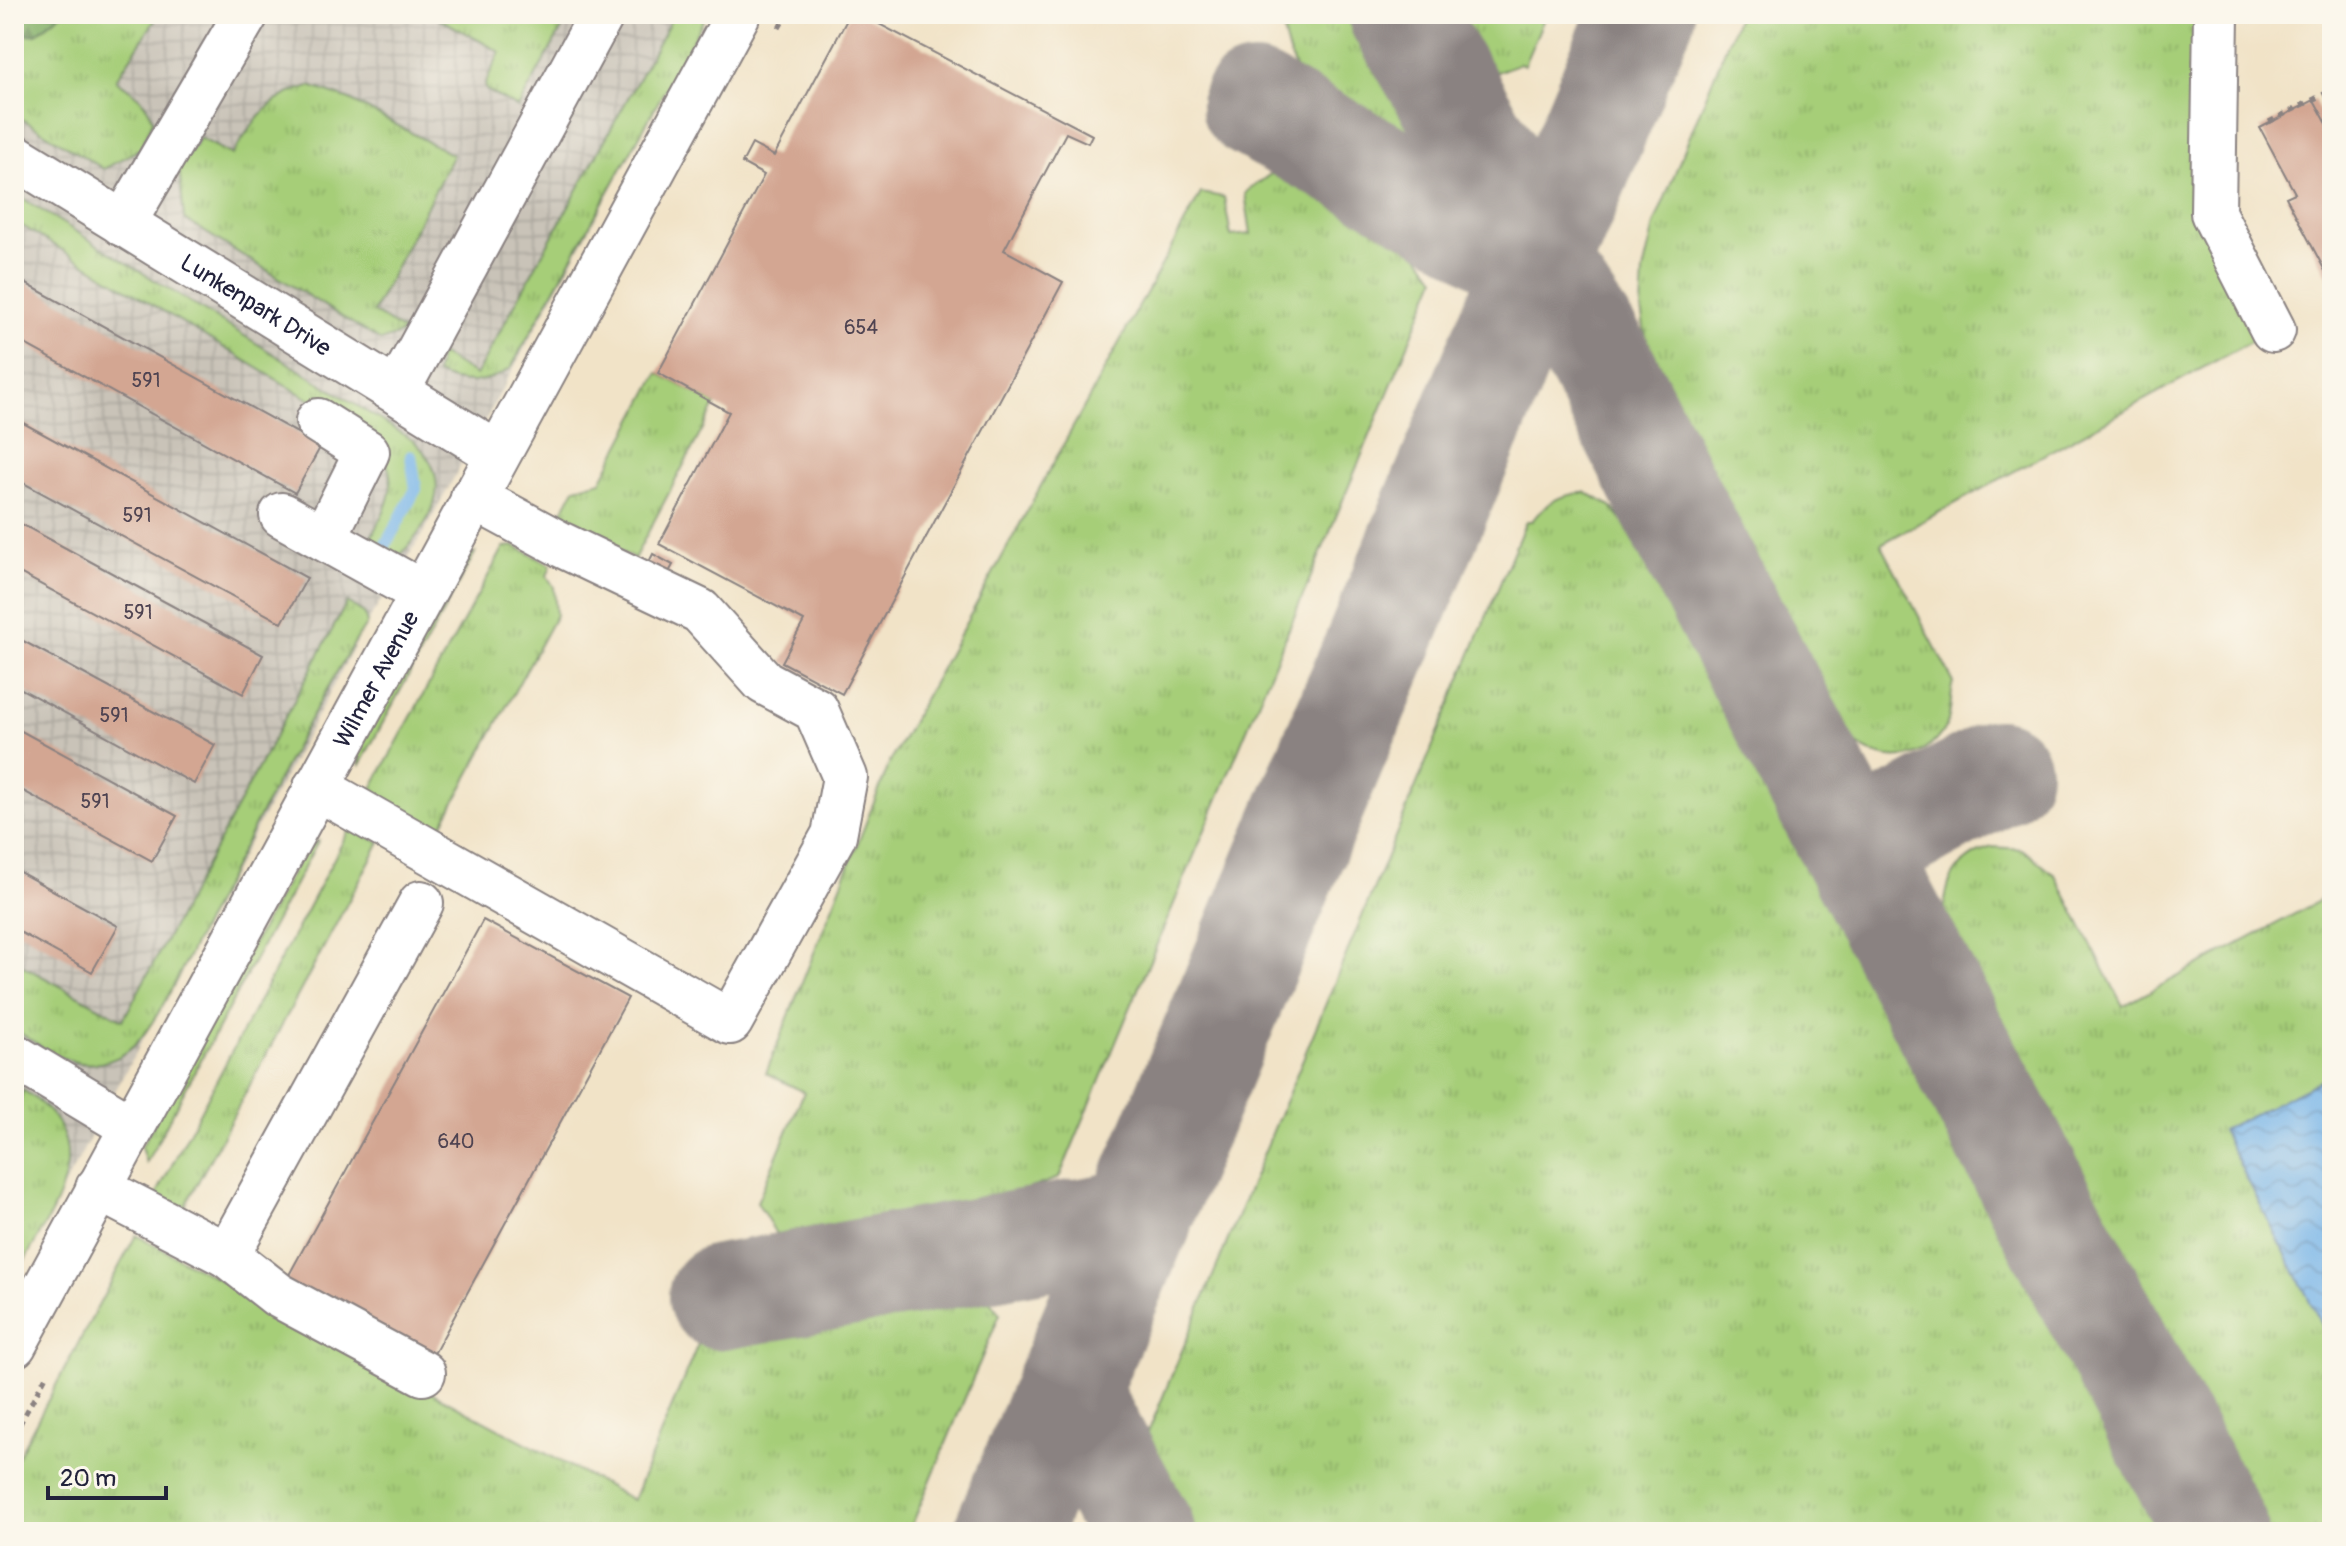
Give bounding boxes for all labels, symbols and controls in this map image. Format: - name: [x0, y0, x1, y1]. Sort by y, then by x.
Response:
- street label: Lunkenpark Drive: [175, 248, 337, 362]
- house number: 654: [844, 315, 878, 340]
- house number: 591: [132, 368, 160, 393]
- house number: 591: [123, 503, 151, 528]
- house number: 591: [124, 600, 152, 625]
- street label: Wilmer Avenue: [327, 606, 425, 753]
- house number: 591: [100, 703, 128, 728]
- house number: 591: [81, 789, 109, 814]
- house number: 640: [438, 1129, 474, 1154]
- scale bar: [48, 1450, 166, 1500]
- text: 20 m: [60, 1464, 116, 1493]

